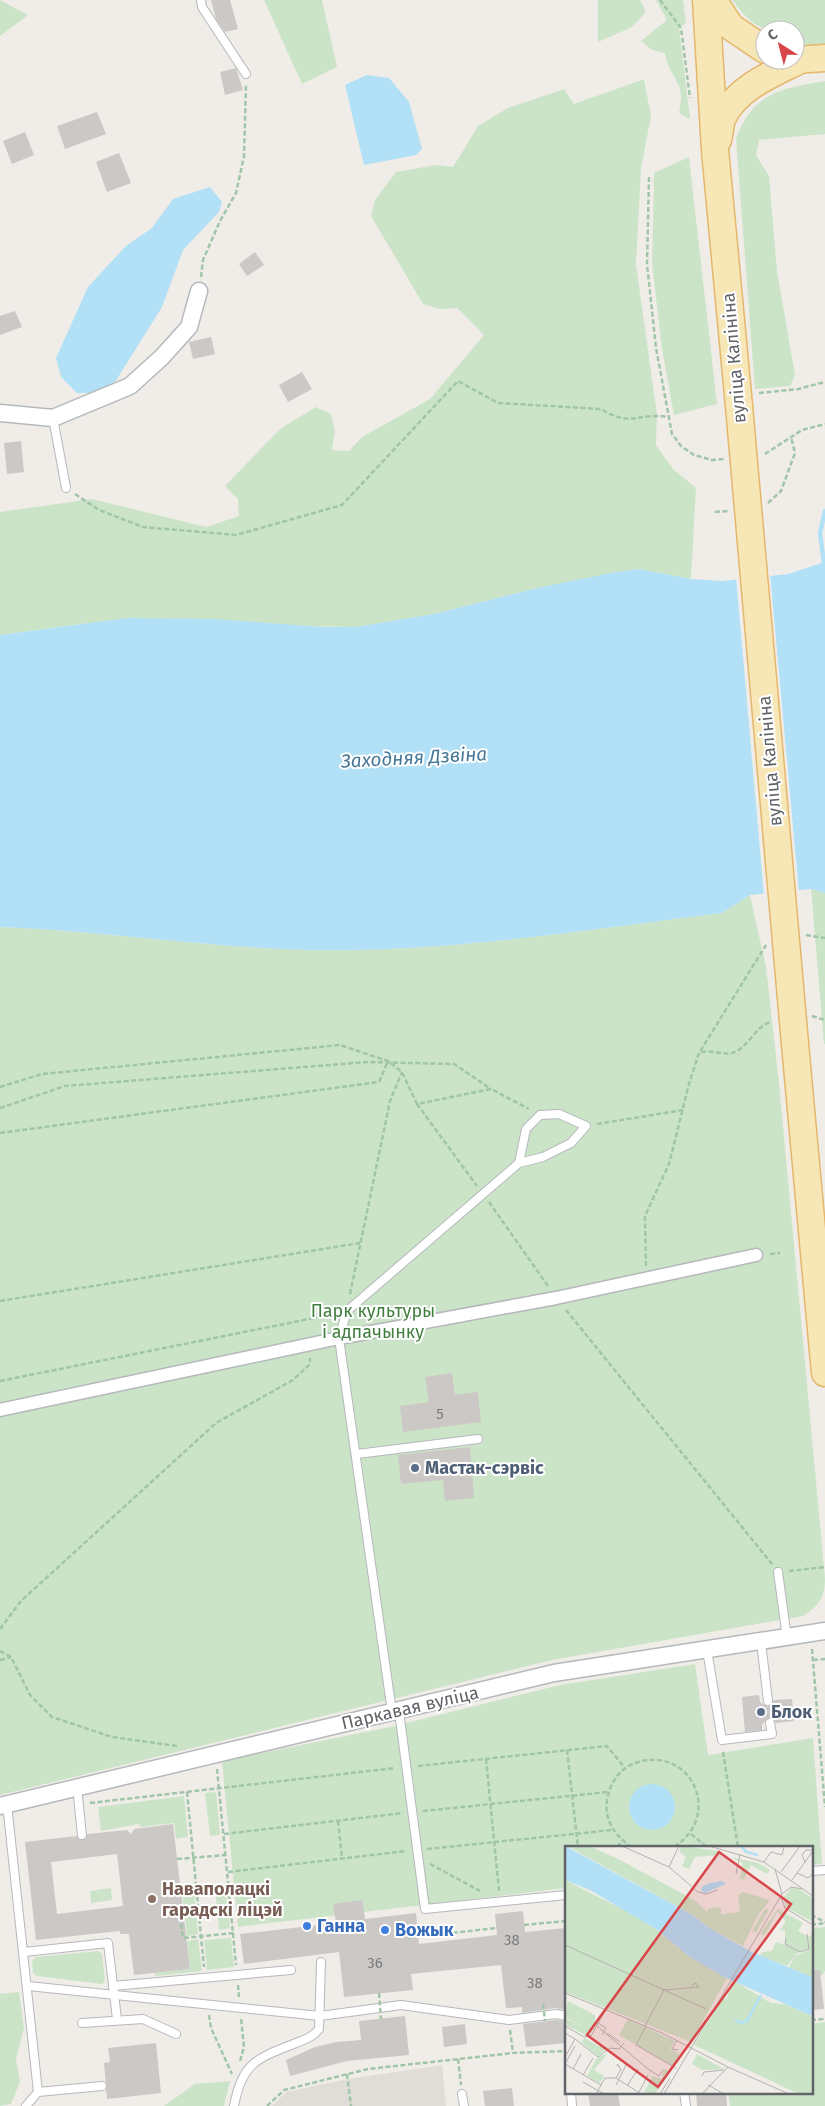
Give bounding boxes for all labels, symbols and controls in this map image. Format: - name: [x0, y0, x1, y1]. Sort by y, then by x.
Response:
- north arrow: [755, 20, 805, 70]
- text: С: [764, 26, 781, 44]
- street label: вуліца Калініна: [717, 292, 751, 424]
- street label: вуліца Калініна: [753, 695, 787, 827]
- water label: Заходняя Дзвіна: [339, 742, 488, 773]
- park label: Парк культуры і адпачынку: [311, 1300, 435, 1343]
- house number: 5: [436, 1405, 444, 1423]
- place label: Мастак-сэрвіс: [425, 1457, 544, 1479]
- marker: Мастак-сэрвіс: [409, 1462, 421, 1474]
- street label: Паркавая вуліца: [339, 1682, 481, 1734]
- place label: Блок: [771, 1701, 812, 1723]
- marker: Блок: [755, 1706, 767, 1718]
- inset map: [565, 1846, 812, 2094]
- place label: Наваполацкі гарадскі ліцэй: [162, 1878, 283, 1921]
- marker: Наваполацкі гарадскі ліцэй: [146, 1893, 158, 1905]
- place label: Ганна: [317, 1915, 365, 1937]
- place label: Вожык: [395, 1919, 454, 1941]
- marker: Ганна: [301, 1920, 313, 1932]
- marker: Вожык: [379, 1924, 391, 1936]
- house number: 38: [504, 1931, 520, 1949]
- house number: 36: [367, 1954, 383, 1972]
- house number: 38: [527, 1974, 543, 1992]

